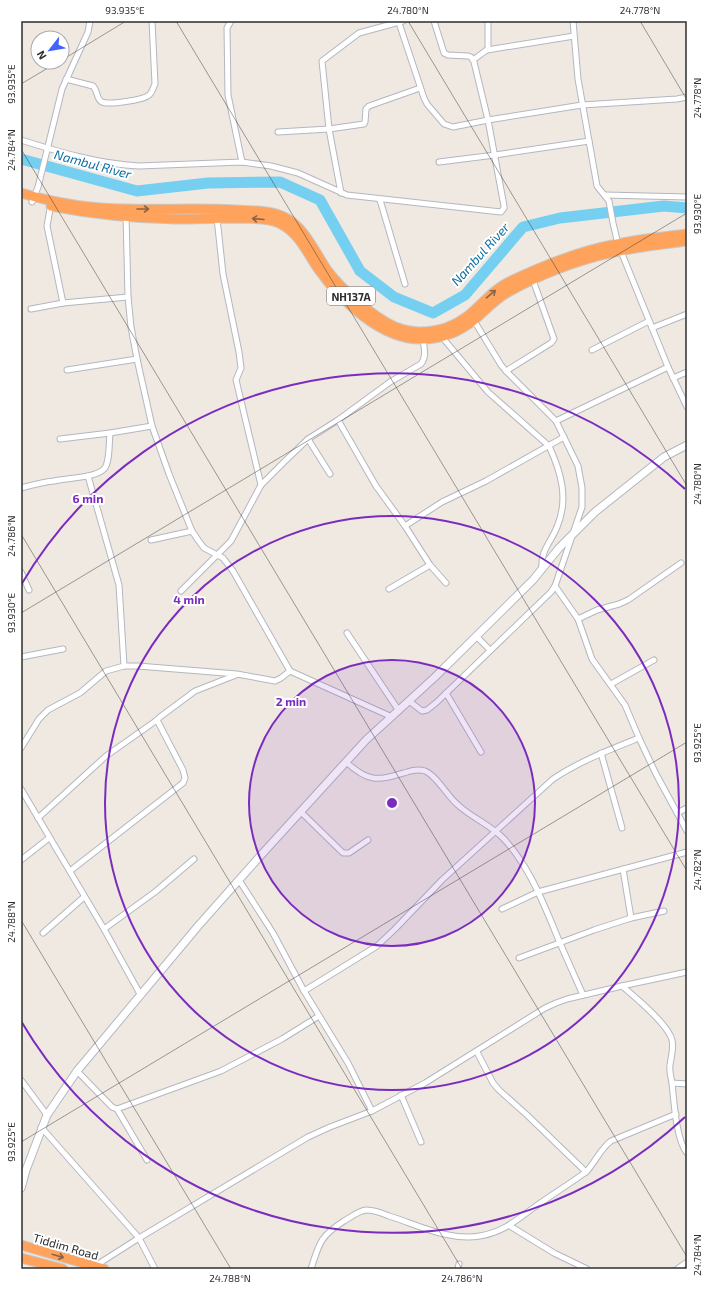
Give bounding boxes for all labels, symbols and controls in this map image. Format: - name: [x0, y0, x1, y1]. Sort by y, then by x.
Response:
- text: 93.935°E: [105, 4, 145, 16]
- text: 24.780°N: [387, 4, 429, 16]
- text: 24.778°N: [620, 4, 660, 16]
- north arrow: [30, 30, 70, 70]
- text: N: [33, 49, 49, 62]
- text: 93.935°E: [5, 64, 17, 104]
- text: 24.778°N: [691, 78, 703, 118]
- text: 24.784°N: [5, 129, 17, 171]
- water label: Nambul River: [53, 146, 134, 182]
- text: 93.930°E: [691, 194, 703, 234]
- one-way arrow: [136, 205, 149, 213]
- one-way arrow: [252, 215, 265, 223]
- water label: Nambul River: [447, 219, 513, 289]
- road number: NH137A: [327, 287, 375, 305]
- one-way arrow: [486, 289, 497, 298]
- text: 24.780°N: [691, 463, 703, 505]
- text: 6 min: [73, 491, 103, 505]
- text: 24.786°N: [5, 515, 17, 557]
- text: 4 min: [173, 592, 205, 606]
- text: 93.930°E: [5, 593, 17, 633]
- text: 2 min: [276, 694, 306, 708]
- text: 93.925°E: [691, 723, 703, 763]
- centre of rings: [385, 796, 399, 810]
- text: 24.782°N: [691, 849, 703, 891]
- text: 24.788°N: [5, 901, 17, 943]
- text: 93.925°E: [5, 1122, 17, 1162]
- street label: Tiddim Road: [32, 1230, 100, 1262]
- text: 24.784°N: [691, 1234, 703, 1276]
- one-way arrow: [52, 1253, 65, 1260]
- text: 24.788°N: [209, 1272, 251, 1284]
- text: 24.786°N: [441, 1272, 483, 1284]

